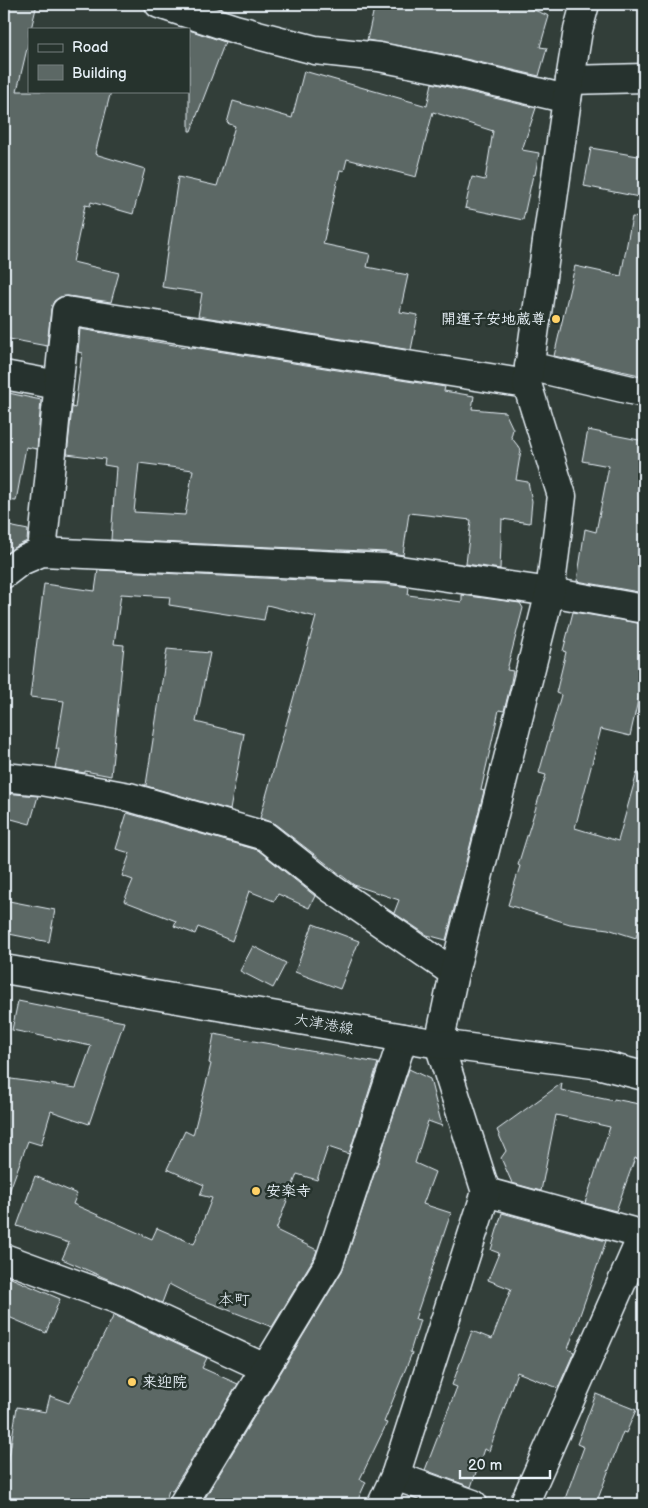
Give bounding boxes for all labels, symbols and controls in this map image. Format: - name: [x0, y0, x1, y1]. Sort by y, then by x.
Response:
- legend: [28, 28, 190, 92]
- text: Road: [72, 38, 108, 57]
- text: Building: [72, 64, 127, 83]
- place label: 開運子安地蔵尊: [441, 310, 546, 329]
- marker: 開運子安地蔵尊: [550, 313, 562, 325]
- street label: 大津港線: [293, 1010, 355, 1039]
- place label: 安楽寺: [266, 1182, 311, 1201]
- marker: 安楽寺: [250, 1185, 262, 1197]
- district label: 本町: [218, 1291, 250, 1310]
- place label: 来迎院: [142, 1373, 187, 1392]
- marker: 来迎院: [126, 1376, 138, 1388]
- scale bar: [460, 1448, 550, 1480]
- text: 20 m: [468, 1456, 502, 1475]

